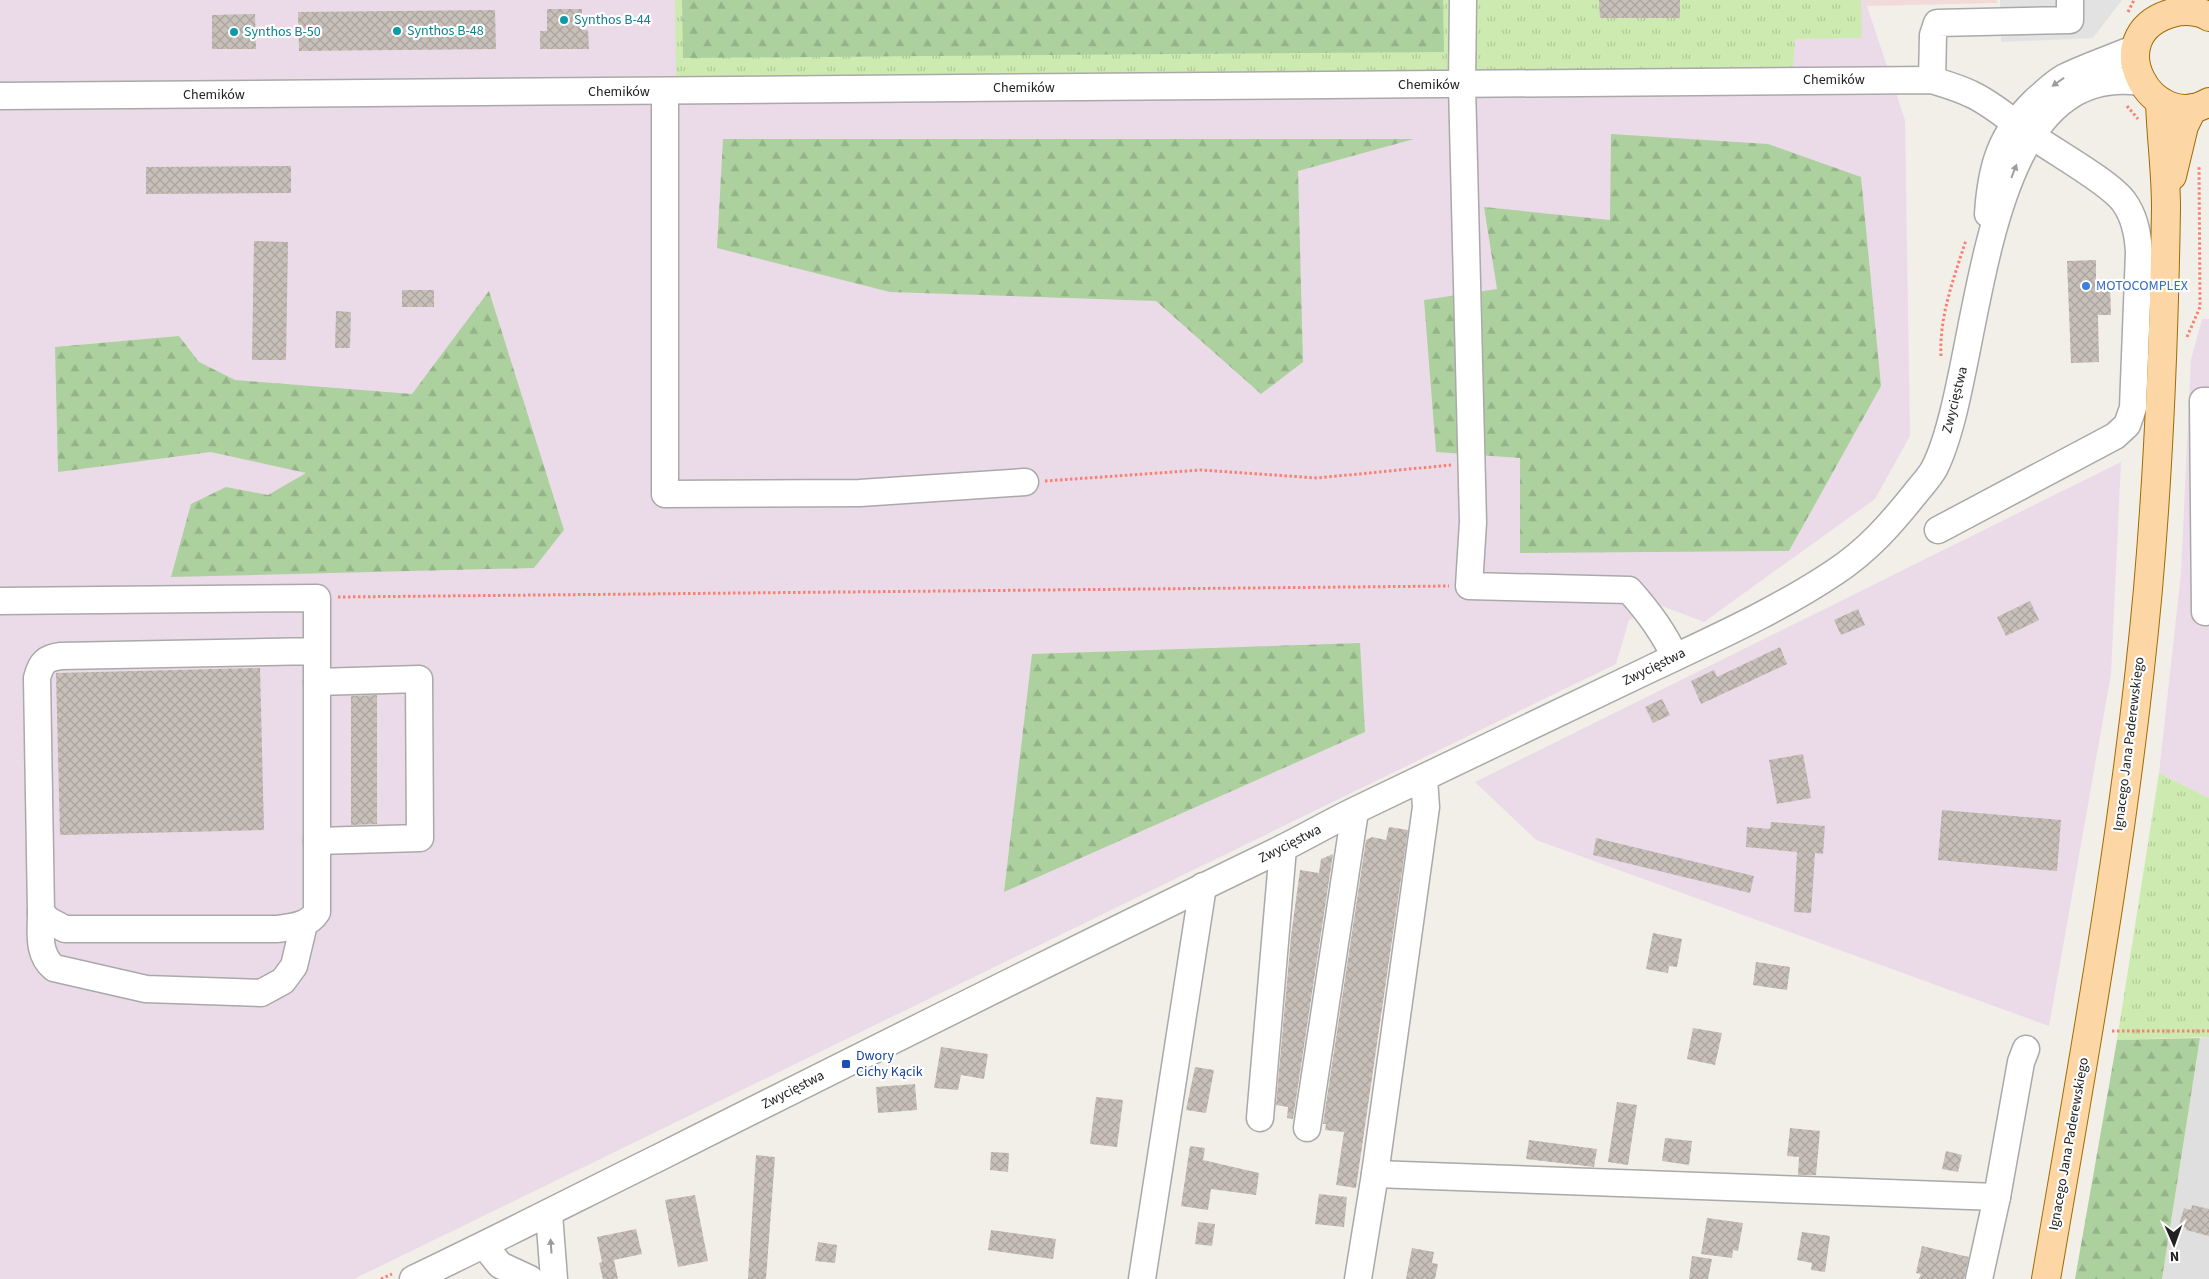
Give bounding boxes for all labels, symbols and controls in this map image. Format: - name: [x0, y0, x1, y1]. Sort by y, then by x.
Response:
- place label: Synthos B-44: [574, 10, 651, 30]
- marker: Synthos B-44: [558, 14, 570, 26]
- place label: Synthos B-48: [407, 21, 484, 41]
- place label: Synthos B-50: [244, 22, 321, 42]
- marker: Synthos B-48: [391, 25, 403, 37]
- marker: Synthos B-50: [228, 26, 240, 38]
- street label: Chemików: [1803, 70, 1865, 90]
- street label: Chemików: [1398, 75, 1460, 95]
- one-way arrow: [2051, 77, 2065, 87]
- street label: Chemików: [993, 78, 1055, 98]
- street label: Chemików: [588, 82, 650, 102]
- street label: Chemików: [183, 85, 245, 105]
- one-way arrow: [2010, 163, 2018, 178]
- place label: MOTOCOMPLEX: [2096, 276, 2188, 296]
- marker: MOTOCOMPLEX: [2080, 280, 2092, 292]
- street label: Zwycięstwa: [1937, 365, 1973, 435]
- street label: Zwycięstwa: [1619, 643, 1689, 691]
- street label: Ignacego Jana Paderewskiego: [2108, 656, 2150, 832]
- street label: Zwycięstwa: [1255, 820, 1325, 868]
- place label: Dwory Cichy Kącik: [856, 1046, 923, 1082]
- street label: Ignacego Jana Paderewskiego: [2044, 1056, 2094, 1232]
- marker: Dwory Cichy Kącik: [840, 1058, 852, 1070]
- street label: Zwycięstwa: [758, 1066, 828, 1114]
- north arrow: [2149, 1219, 2199, 1269]
- one-way arrow: [547, 1238, 555, 1254]
- text: N: [2169, 1246, 2179, 1266]

